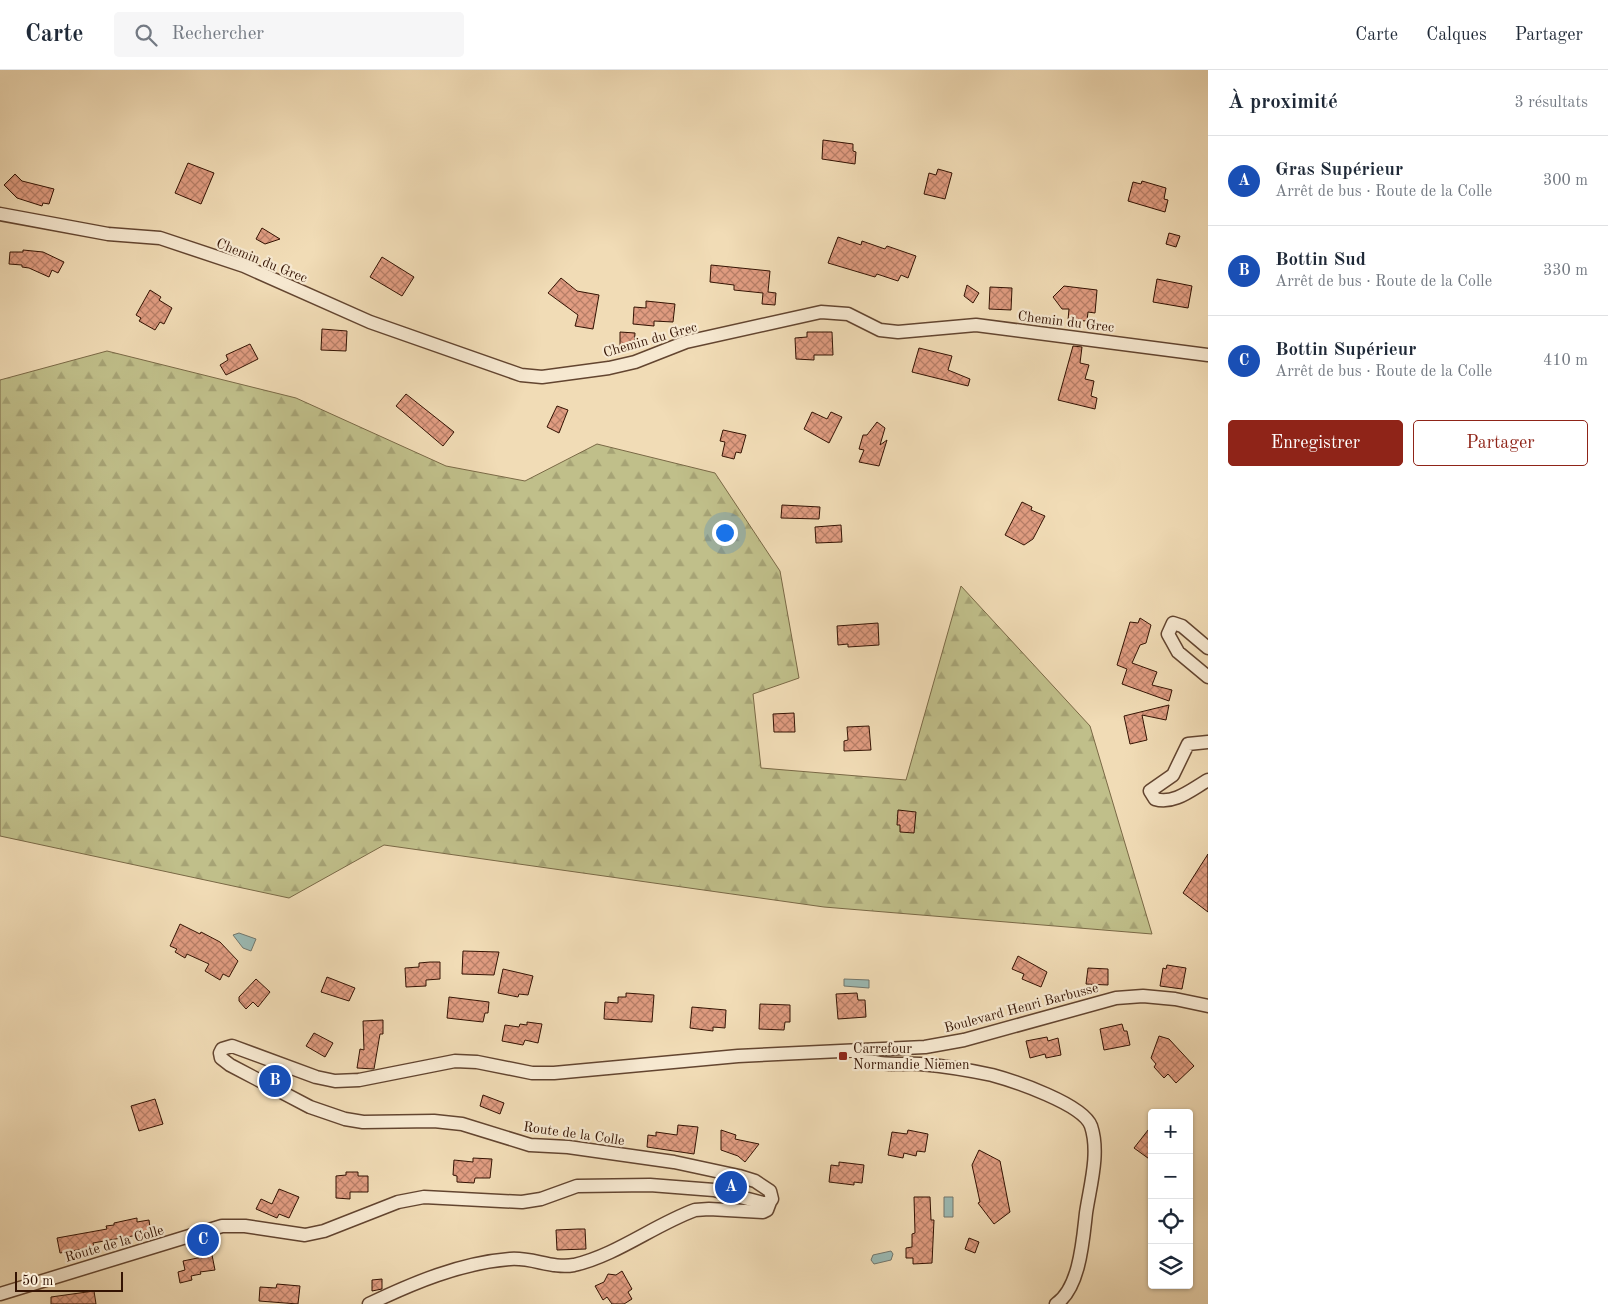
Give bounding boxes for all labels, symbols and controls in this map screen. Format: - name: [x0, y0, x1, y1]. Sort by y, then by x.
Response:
- search box: [114, 12, 464, 57]
- icon: search: [132, 21, 160, 49]
- text: Carte: [25, 23, 84, 47]
- text: Rechercher: [172, 25, 264, 44]
- text: Carte: [1355, 26, 1398, 44]
- text: Calques: [1426, 26, 1487, 44]
- text: Partager: [1515, 26, 1583, 44]
- text: À proximité: [1228, 92, 1338, 113]
- text: 3 résultats: [1514, 95, 1588, 111]
- text: Gras Supérieur: [1275, 161, 1403, 180]
- text: A: [1238, 173, 1250, 189]
- text: 300 m: [1543, 173, 1588, 189]
- text: Arrêt de bus · Route de la Colle: [1275, 184, 1492, 200]
- street label: Chemin du Grec: [214, 236, 309, 286]
- text: Bottin Sud: [1275, 251, 1366, 270]
- text: B: [1238, 263, 1250, 279]
- text: 330 m: [1543, 263, 1588, 279]
- text: Arrêt de bus · Route de la Colle: [1275, 274, 1492, 290]
- street label: Chemin du Grec: [1017, 309, 1115, 335]
- street label: Chemin du Grec: [602, 320, 699, 360]
- text: Bottin Supérieur: [1275, 341, 1416, 360]
- text: C: [1239, 353, 1249, 369]
- text: 410 m: [1543, 353, 1588, 369]
- text: Arrêt de bus · Route de la Colle: [1275, 364, 1492, 380]
- button: Enregistrer: [1228, 420, 1403, 466]
- button: Partager: [1413, 420, 1588, 466]
- your location: [712, 520, 738, 546]
- street label: Boulevard Henri Barbusse: [943, 981, 1100, 1035]
- place label: Carrefour Normandie Niemen: [853, 1042, 970, 1072]
- marker: Carrefour Normandie Niemen: [837, 1050, 849, 1062]
- pin: B: [259, 1062, 291, 1100]
- map controls: [1148, 1109, 1193, 1289]
- button: +: [1148, 1109, 1193, 1154]
- street label: Route de la Colle: [522, 1120, 625, 1148]
- button: −: [1148, 1154, 1193, 1199]
- pin: A: [715, 1168, 747, 1206]
- button: locate: [1148, 1199, 1193, 1244]
- pin: C: [187, 1221, 219, 1259]
- street label: Route de la Colle: [63, 1223, 165, 1265]
- button: layers: [1148, 1244, 1193, 1289]
- scale bar: [15, 1269, 122, 1292]
- text: 50 m: [22, 1274, 53, 1288]

